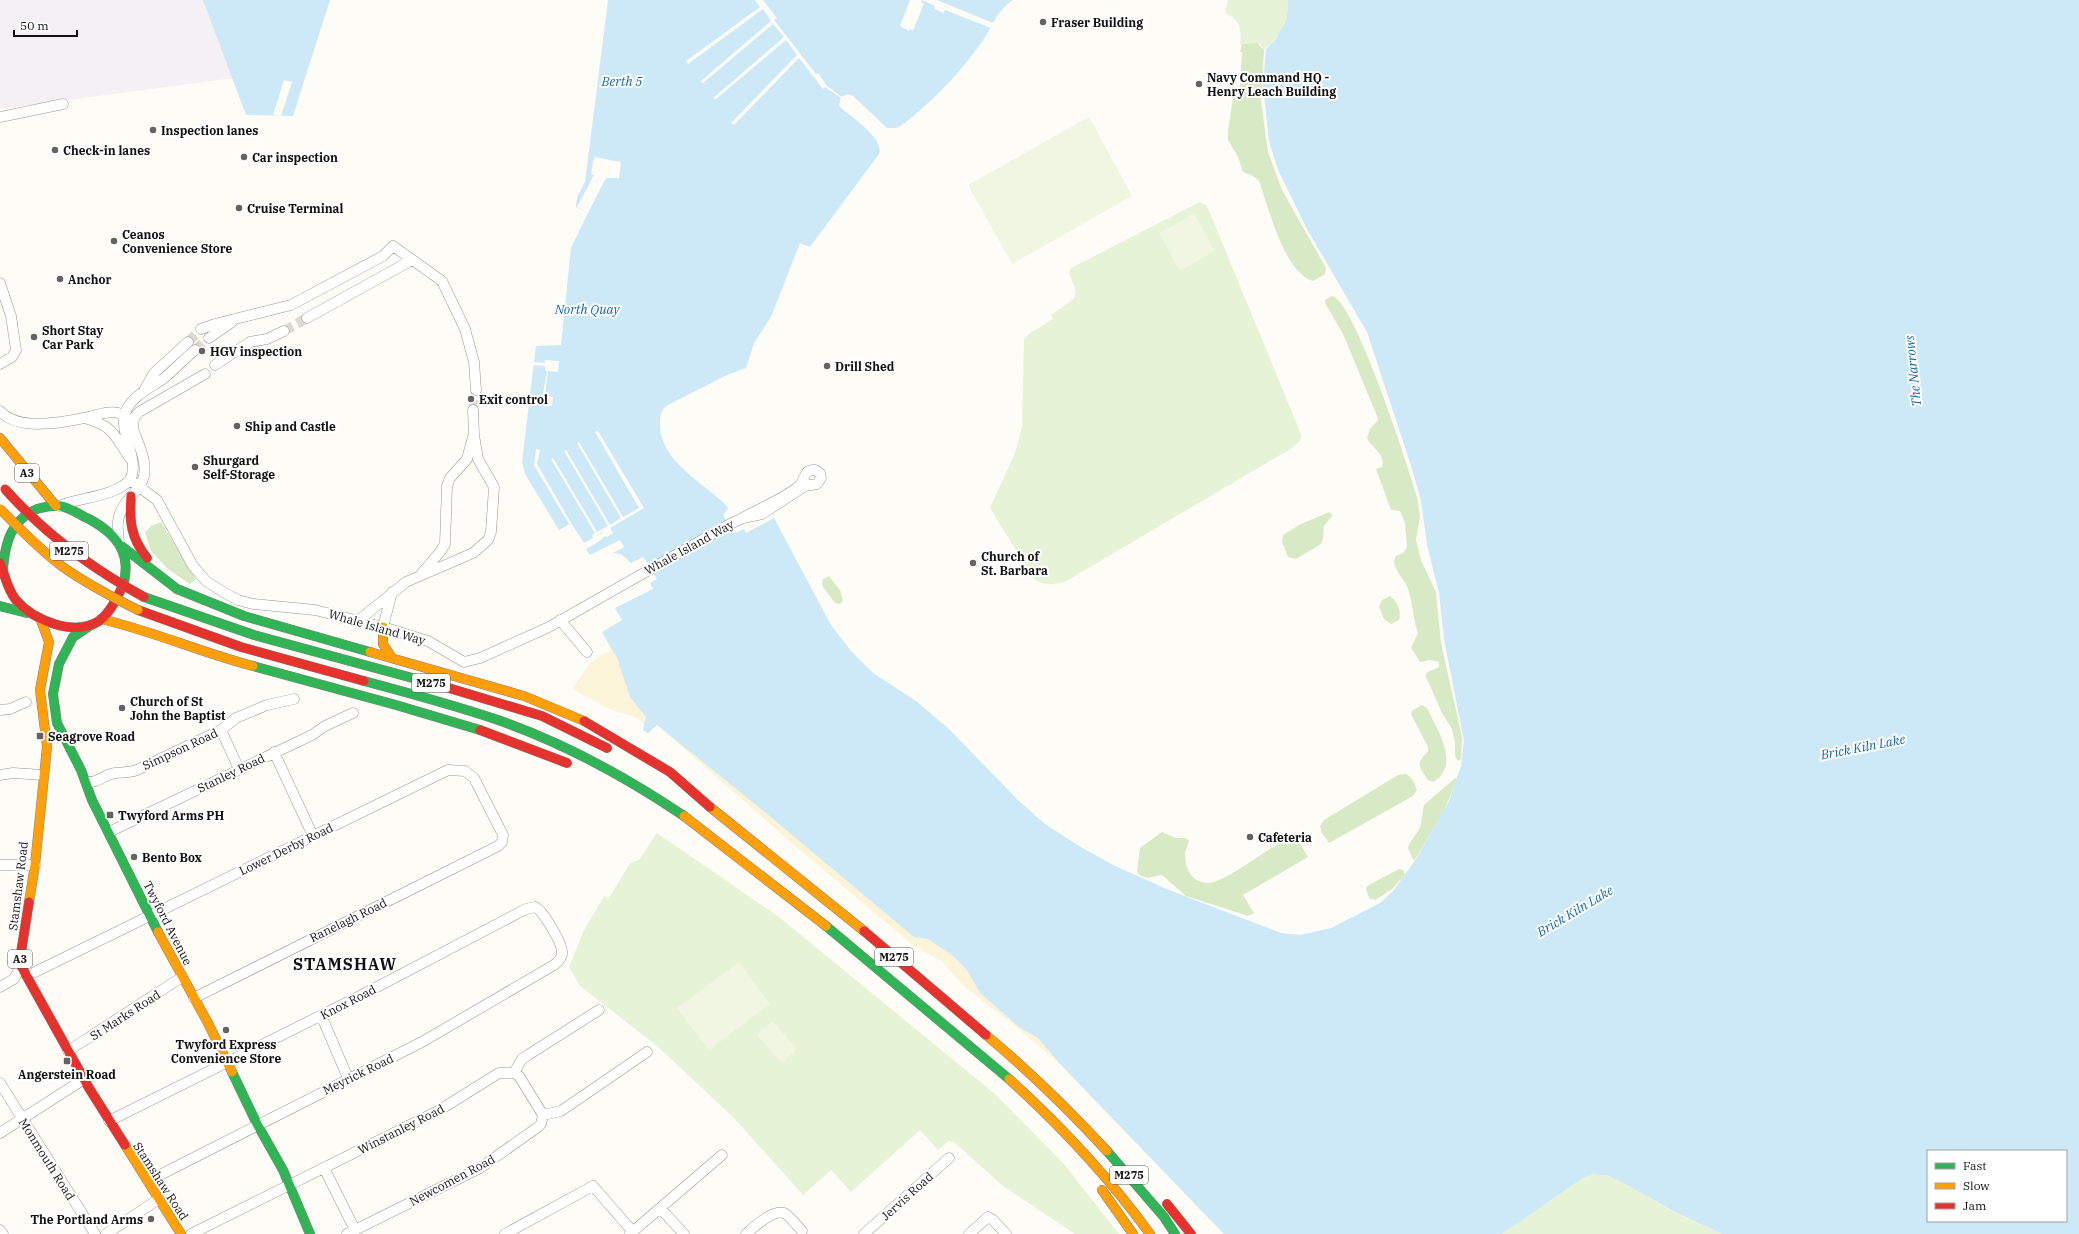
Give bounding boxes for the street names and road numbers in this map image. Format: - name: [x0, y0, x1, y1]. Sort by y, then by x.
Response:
- road number: A3: [15, 464, 39, 482]
- street label: Whale Island Way: [642, 516, 737, 578]
- road number: M275: [50, 542, 88, 560]
- street label: Whale Island Way: [327, 606, 428, 648]
- road number: M275: [412, 674, 450, 692]
- street label: Simpson Road: [140, 725, 220, 773]
- street label: Stanley Road: [195, 750, 267, 796]
- street label: Lower Derby Road: [237, 820, 335, 878]
- street label: Stamshaw Road: [5, 841, 31, 931]
- street label: Twyford Avenue: [140, 879, 196, 967]
- street label: Ranelagh Road: [307, 895, 389, 945]
- road number: M275: [875, 948, 913, 966]
- road number: A3: [8, 950, 32, 968]
- street label: Knox Road: [318, 982, 378, 1022]
- street label: St Marks Road: [87, 987, 163, 1043]
- street label: Meyrick Road: [320, 1050, 396, 1098]
- street label: Winstanley Road: [355, 1101, 447, 1157]
- street label: Monmouth Road: [16, 1115, 78, 1203]
- street label: Stamshaw Road: [130, 1139, 192, 1223]
- street label: Newcomen Road: [407, 1151, 497, 1209]
- road number: M275: [1110, 1166, 1148, 1184]
- street label: Jervis Road: [878, 1169, 936, 1223]

